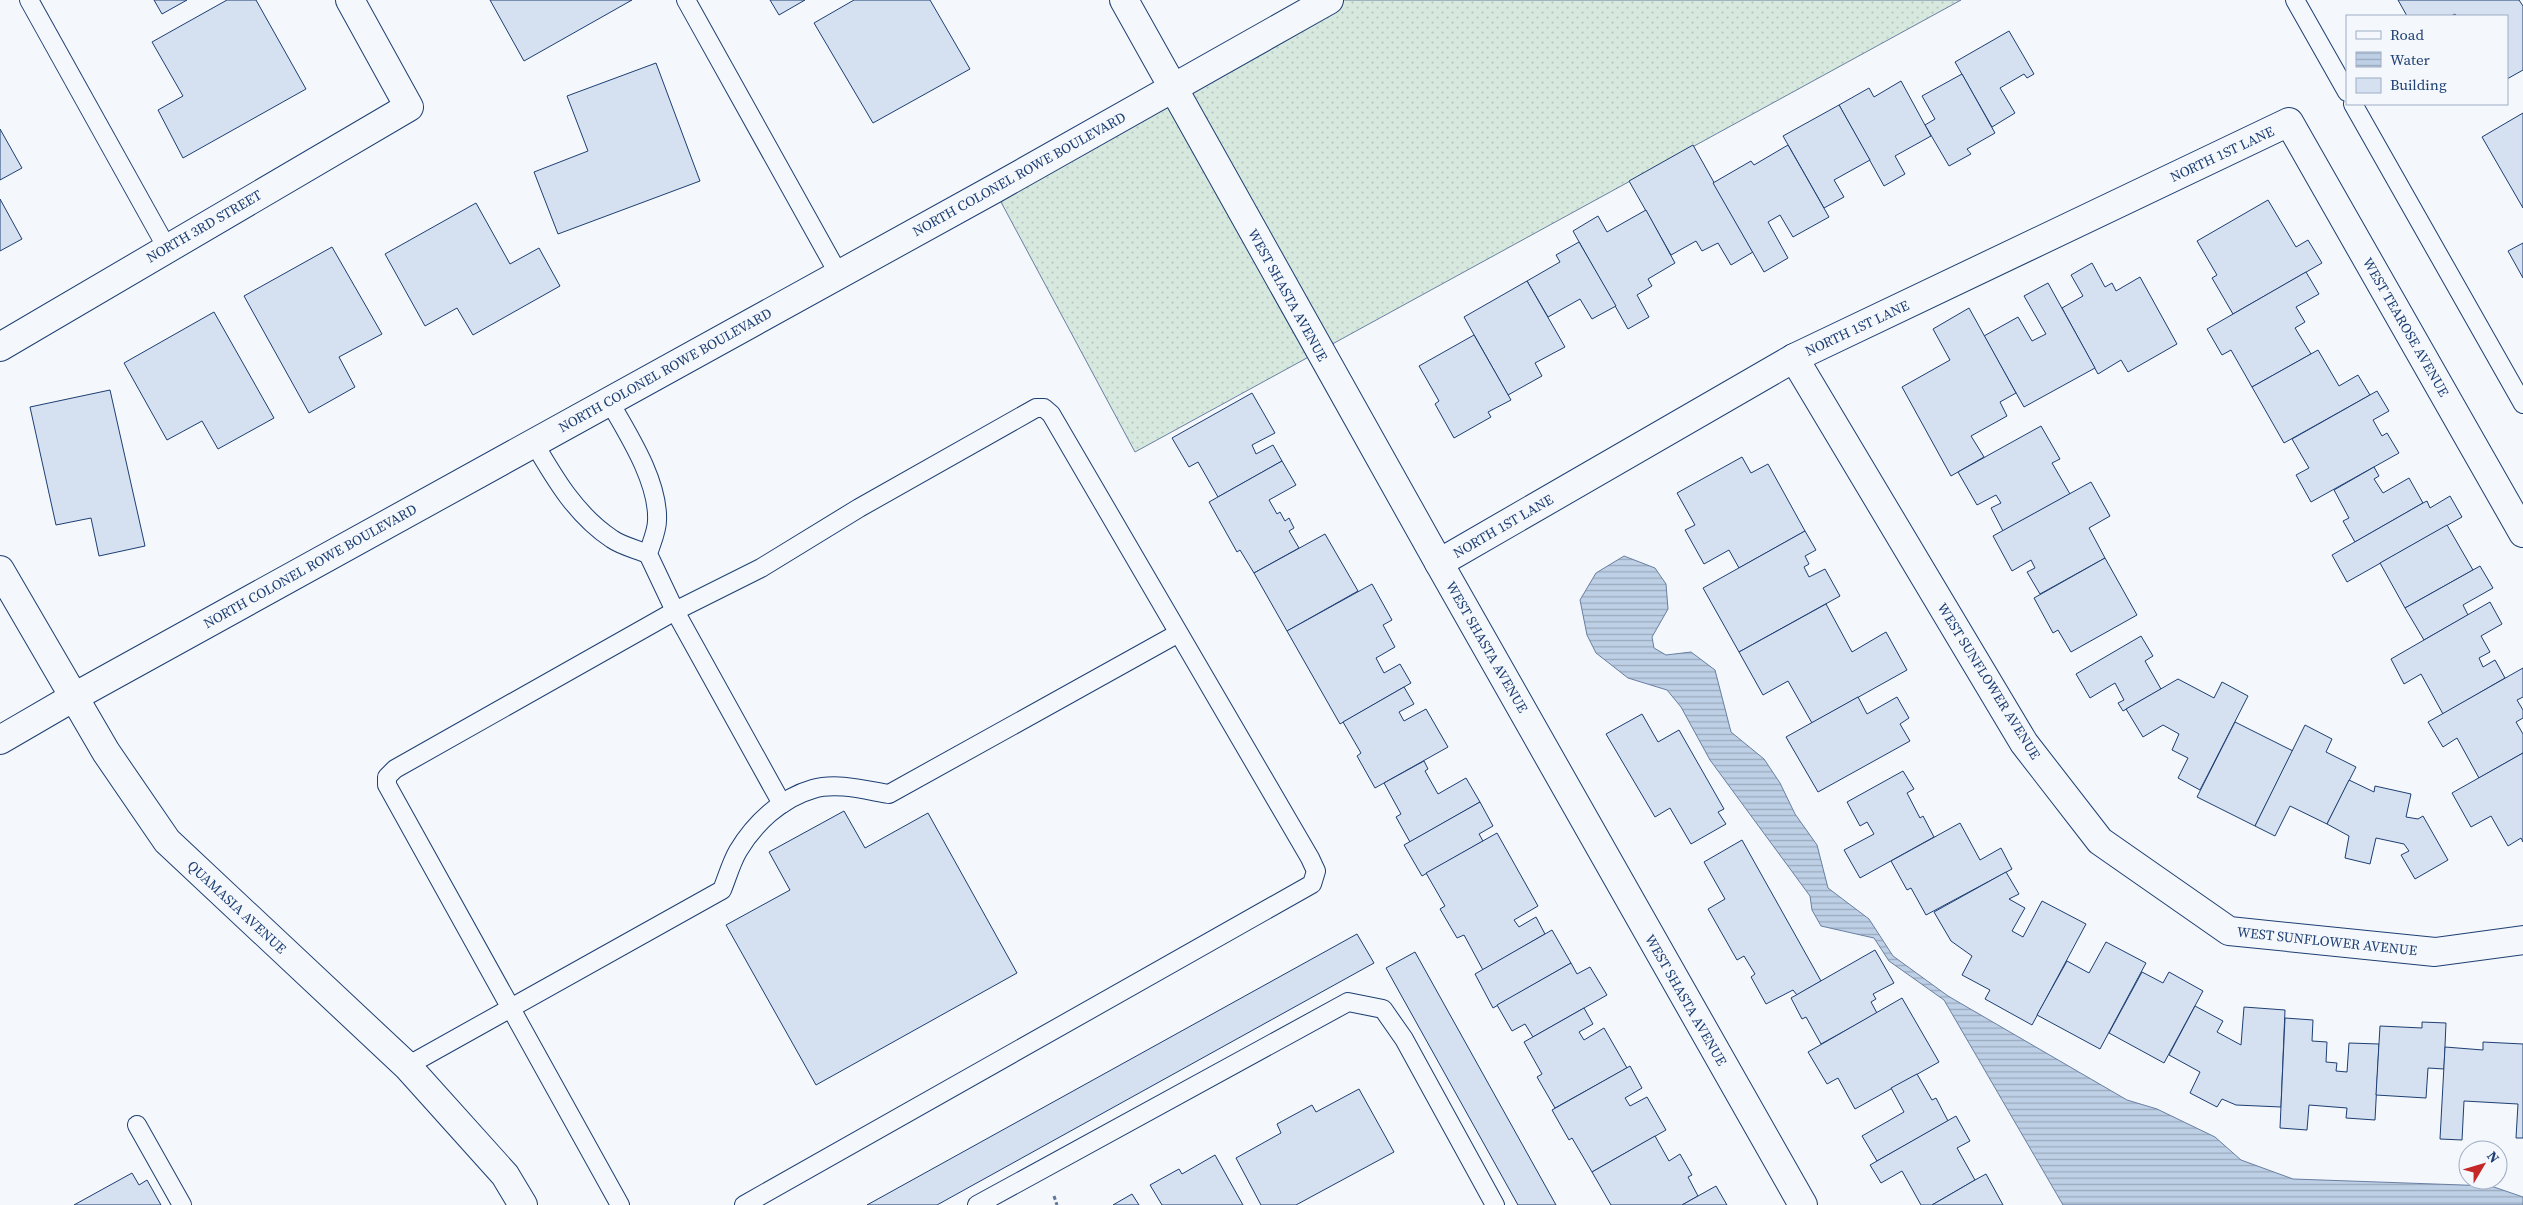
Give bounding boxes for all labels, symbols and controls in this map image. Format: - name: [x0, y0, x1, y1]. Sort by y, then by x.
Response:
- legend: [2346, 15, 2508, 105]
- text: Road: [2390, 24, 2424, 45]
- text: Water: [2390, 49, 2431, 70]
- text: Building: [2390, 74, 2447, 95]
- street label: NORTH COLONEL ROWE BOULEVARD: [909, 107, 1129, 241]
- street label: NORTH 1ST LANE: [2167, 121, 2277, 187]
- street label: NORTH 3RD STREET: [143, 185, 266, 267]
- street label: WEST SHASTA AVENUE: [1243, 225, 1333, 365]
- street label: WEST TEAROSE AVENUE: [2358, 254, 2454, 400]
- street label: NORTH 1ST LANE: [1802, 295, 1912, 361]
- street label: NORTH COLONEL ROWE BOULEVARD: [555, 303, 775, 437]
- street label: NORTH 1ST LANE: [1449, 489, 1557, 563]
- street label: NORTH COLONEL ROWE BOULEVARD: [200, 499, 420, 633]
- street label: WEST SHASTA AVENUE: [1441, 578, 1533, 716]
- street label: WEST SUNFLOWER AVENUE: [1933, 599, 2045, 763]
- street label: QUAMASIA AVENUE: [183, 856, 291, 958]
- street label: WEST SUNFLOWER AVENUE: [2236, 922, 2418, 960]
- street label: WEST SHASTA AVENUE: [1640, 931, 1732, 1069]
- north arrow: [2458, 1140, 2508, 1190]
- text: N: [2482, 1147, 2504, 1167]

